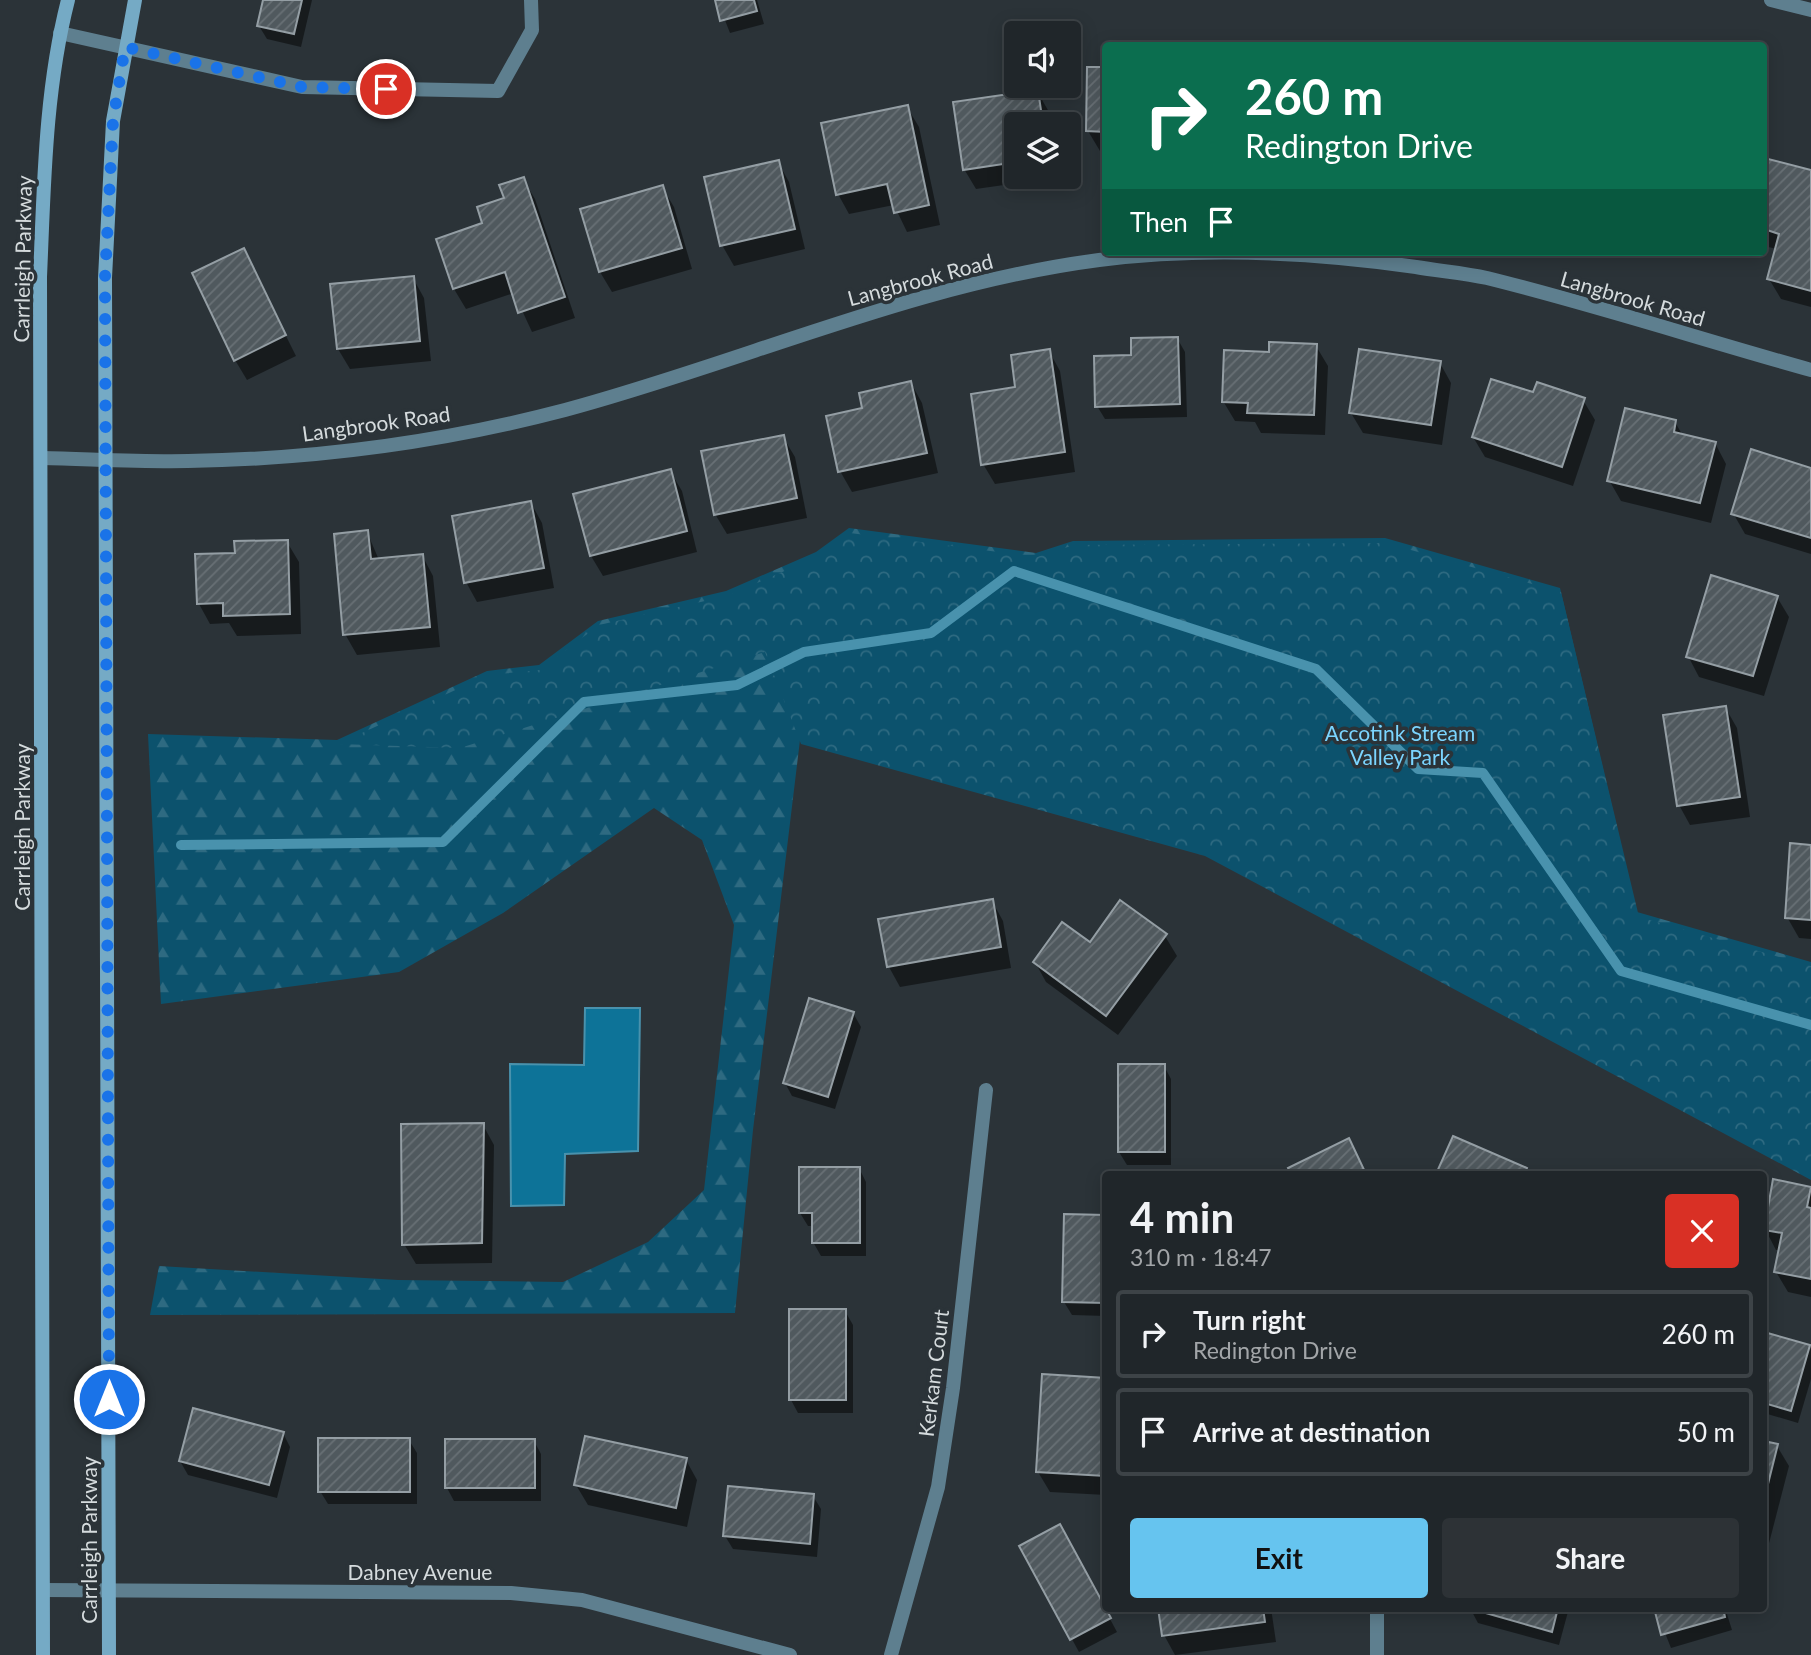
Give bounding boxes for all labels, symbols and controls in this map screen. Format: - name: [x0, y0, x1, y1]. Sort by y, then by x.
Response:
- map controls: [1004, 21, 1081, 189]
- button: sound: [1004, 21, 1081, 98]
- pin: [356, 59, 416, 119]
- text: 260 m: [1245, 67, 1383, 125]
- icon: arrive: [367, 70, 405, 108]
- icon: right: [1130, 70, 1221, 161]
- button: layers: [1004, 112, 1081, 189]
- text: Redington Drive: [1245, 126, 1473, 165]
- street label: Carrleigh Parkway: [8, 175, 36, 343]
- icon: arrive: [1202, 203, 1240, 241]
- text: Then: [1130, 206, 1188, 238]
- street label: Langbrook Road: [845, 248, 995, 310]
- street label: Langbrook Road: [1558, 265, 1708, 331]
- street label: Langbrook Road: [300, 400, 452, 446]
- park label: Accotink Stream Valley Park: [1325, 720, 1475, 769]
- street label: Carrleigh Parkway: [9, 743, 34, 911]
- text: 4 min: [1130, 1192, 1234, 1242]
- button: close: [1665, 1194, 1739, 1268]
- text: 310 m · 18:47: [1130, 1243, 1272, 1271]
- text: Turn right: [1193, 1304, 1306, 1336]
- street label: Kerkam Court: [913, 1307, 953, 1438]
- icon: right: [1134, 1315, 1172, 1353]
- text: 260 m: [1662, 1318, 1735, 1350]
- text: Redington Drive: [1193, 1336, 1357, 1364]
- position arrow: [72, 1362, 146, 1436]
- icon: arrive: [1134, 1413, 1172, 1451]
- text: Arrive at destination: [1193, 1416, 1430, 1448]
- text: 50 m: [1677, 1416, 1735, 1448]
- street label: Carrleigh Parkway: [76, 1456, 101, 1624]
- button: Exit: [1130, 1518, 1428, 1598]
- button: Share: [1442, 1518, 1739, 1598]
- street label: Dabney Avenue: [348, 1559, 492, 1584]

